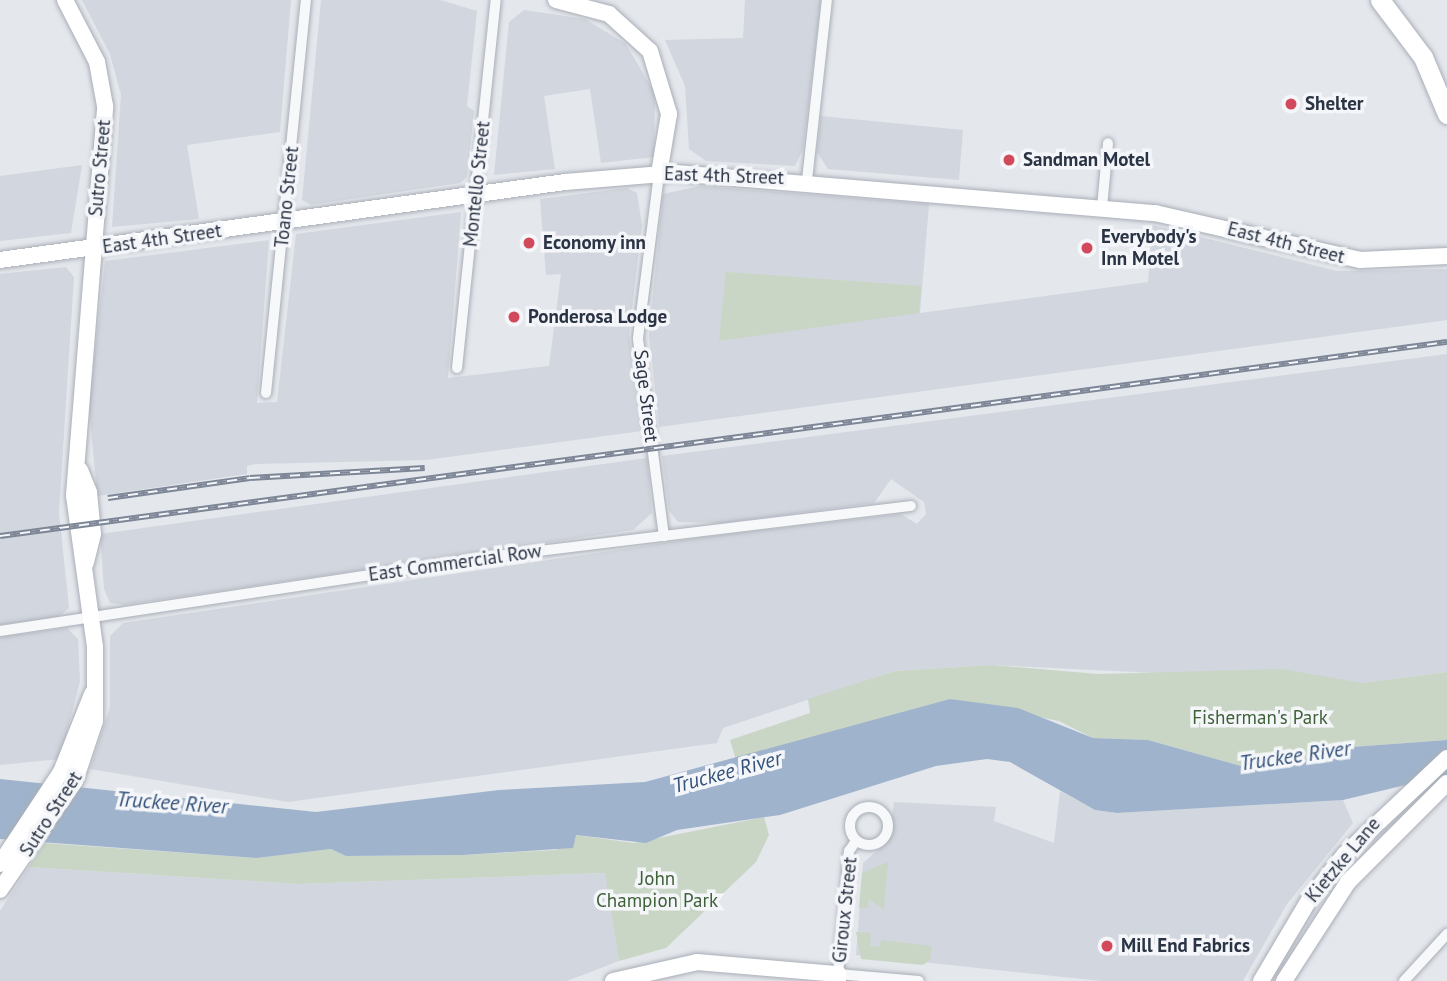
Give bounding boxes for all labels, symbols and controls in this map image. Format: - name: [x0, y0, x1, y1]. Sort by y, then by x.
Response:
- place label: Shelter: [1305, 93, 1364, 115]
- marker: Shelter: [1283, 96, 1299, 112]
- street label: Sutro Street: [84, 119, 116, 217]
- street label: Montello Street: [459, 120, 495, 248]
- street label: Toano Street: [270, 145, 304, 249]
- place label: Sandman Motel: [1023, 149, 1150, 171]
- marker: Sandman Motel: [1001, 152, 1017, 168]
- street label: East 4th Street: [664, 163, 784, 189]
- street label: East 4th Street: [1225, 217, 1347, 269]
- street label: East 4th Street: [101, 219, 223, 259]
- place label: Everybody's Inn Motel: [1101, 226, 1196, 270]
- place label: Economy inn: [543, 232, 647, 254]
- marker: Economy inn: [521, 235, 537, 251]
- marker: Everybody's Inn Motel: [1079, 240, 1095, 256]
- place label: Ponderosa Lodge: [528, 306, 667, 328]
- marker: Ponderosa Lodge: [506, 309, 522, 325]
- street label: Sage Street: [629, 348, 663, 444]
- street label: East Commercial Row: [367, 540, 543, 586]
- park label: Fisherman's Park: [1192, 707, 1328, 729]
- water label: Truckee River: [1238, 736, 1352, 776]
- water label: Truckee River: [670, 745, 784, 799]
- street label: Sutro Street: [15, 767, 87, 861]
- water label: Truckee River: [115, 787, 229, 819]
- street label: Kietzke Lane: [1301, 813, 1385, 907]
- street label: Giroux Street: [828, 856, 862, 964]
- park label: John Champion Park: [596, 868, 718, 912]
- place label: Mill End Fabrics: [1121, 935, 1250, 957]
- marker: Mill End Fabrics: [1099, 938, 1115, 954]

